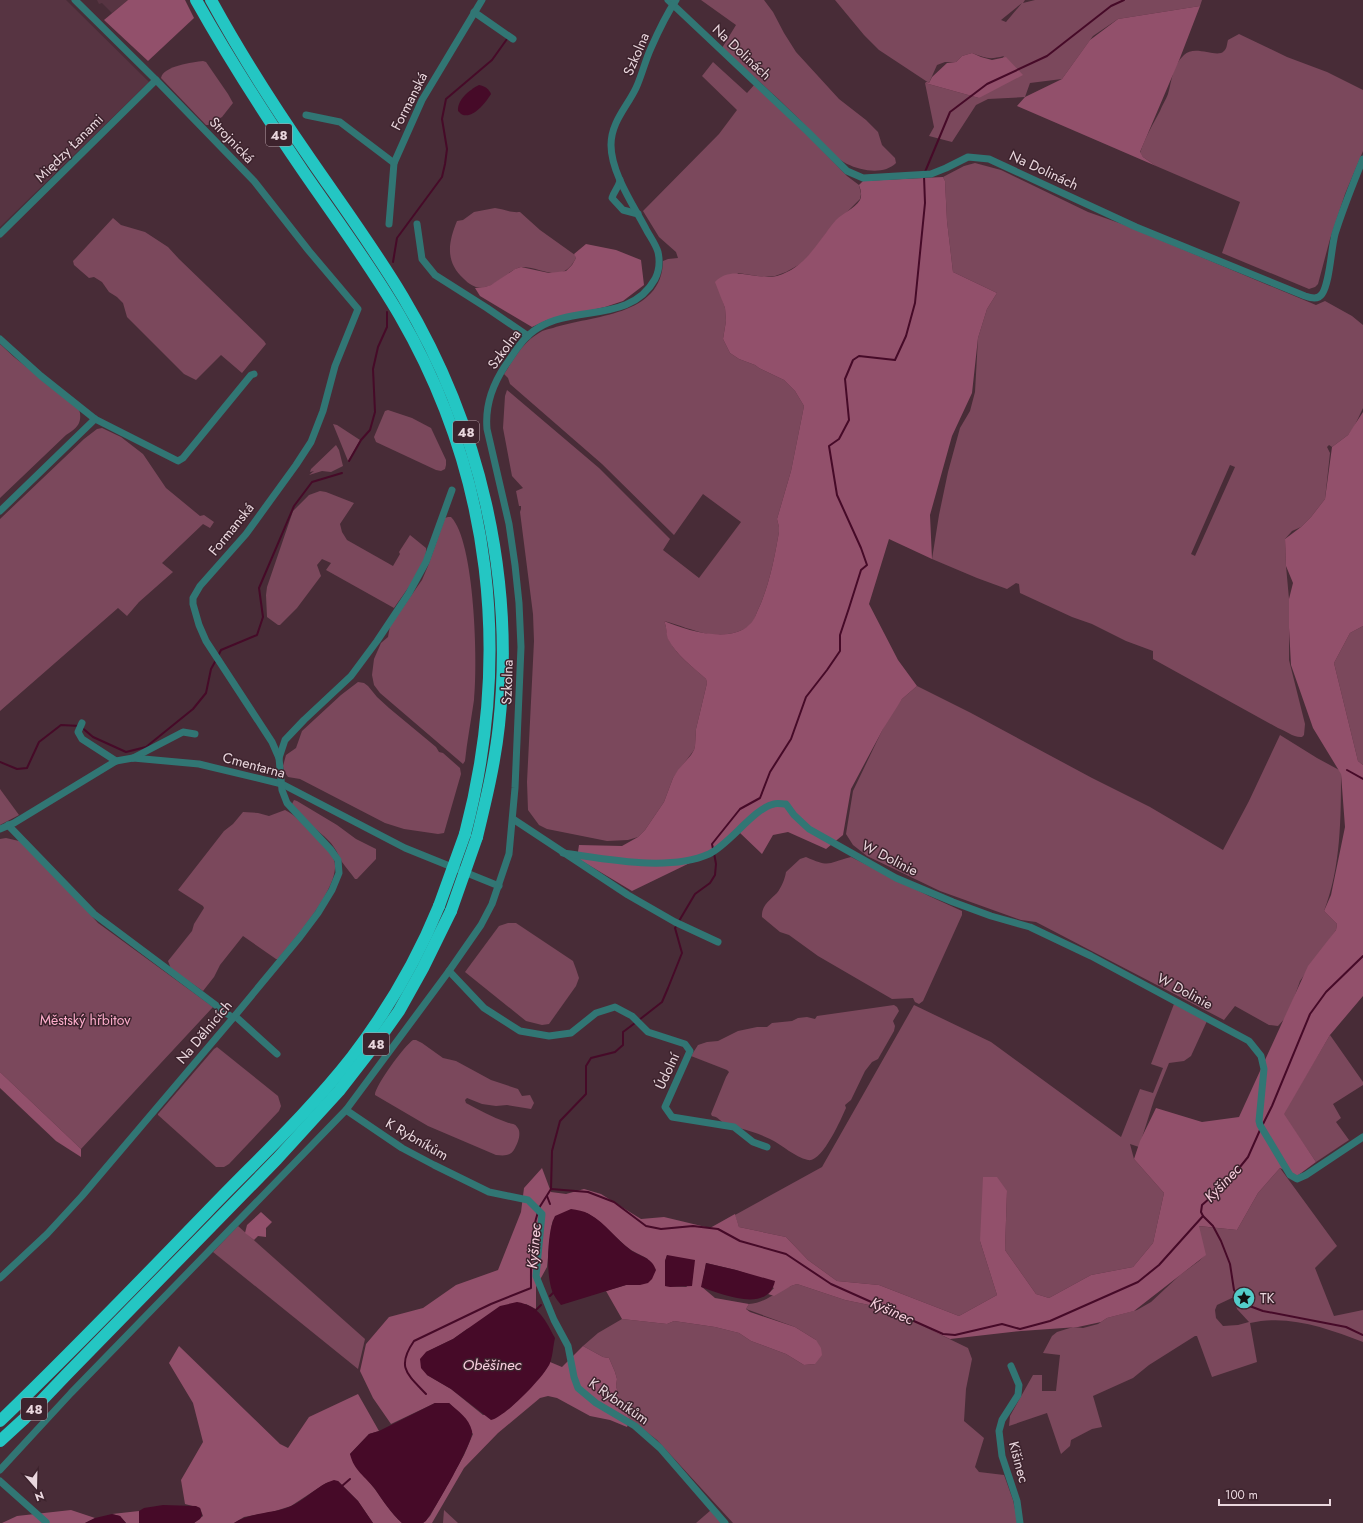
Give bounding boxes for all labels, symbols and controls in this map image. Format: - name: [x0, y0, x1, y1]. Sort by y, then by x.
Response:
- street label: Na Dolinách: [708, 19, 776, 85]
- street label: Szkolna: [618, 29, 654, 79]
- street label: Formanská: [386, 69, 432, 133]
- street label: Między Łanami: [31, 110, 107, 186]
- street label: Strojnická: [205, 112, 259, 168]
- road number: 48: [266, 124, 292, 146]
- street label: Na Dolinách: [1006, 145, 1082, 195]
- street label: Szkolna: [483, 325, 525, 373]
- road number: 48: [453, 421, 479, 443]
- street label: Formanská: [204, 498, 258, 560]
- street label: Szkolna: [496, 659, 518, 705]
- street label: Cmentarna: [220, 747, 288, 783]
- street label: W Dolinie: [859, 835, 921, 881]
- street label: W Dolinie: [1154, 968, 1216, 1014]
- street label: Na Dělnicích: [172, 996, 236, 1068]
- park label: Městský hřbitov: [40, 1010, 131, 1030]
- road number: 48: [363, 1033, 389, 1055]
- street label: Údolní: [650, 1048, 685, 1093]
- street label: K Rybníkům: [382, 1113, 452, 1165]
- water label: Kyšinec: [1199, 1159, 1247, 1207]
- water label: Kyšinec: [521, 1222, 547, 1270]
- place icon: TK: [1231, 1285, 1257, 1311]
- place label: TK: [1260, 1288, 1275, 1308]
- water label: Kyšinec: [867, 1292, 917, 1330]
- water label: Oběšinec: [462, 1354, 522, 1376]
- street label: K Rybníkům: [585, 1373, 653, 1429]
- road number: 48: [21, 1398, 47, 1420]
- street label: Kišinec: [1004, 1439, 1034, 1485]
- north arrow: [16, 1467, 56, 1507]
- scale bar: [1219, 1481, 1330, 1507]
- text: 100 m: [1225, 1486, 1258, 1504]
- text: N: [33, 1487, 46, 1505]

